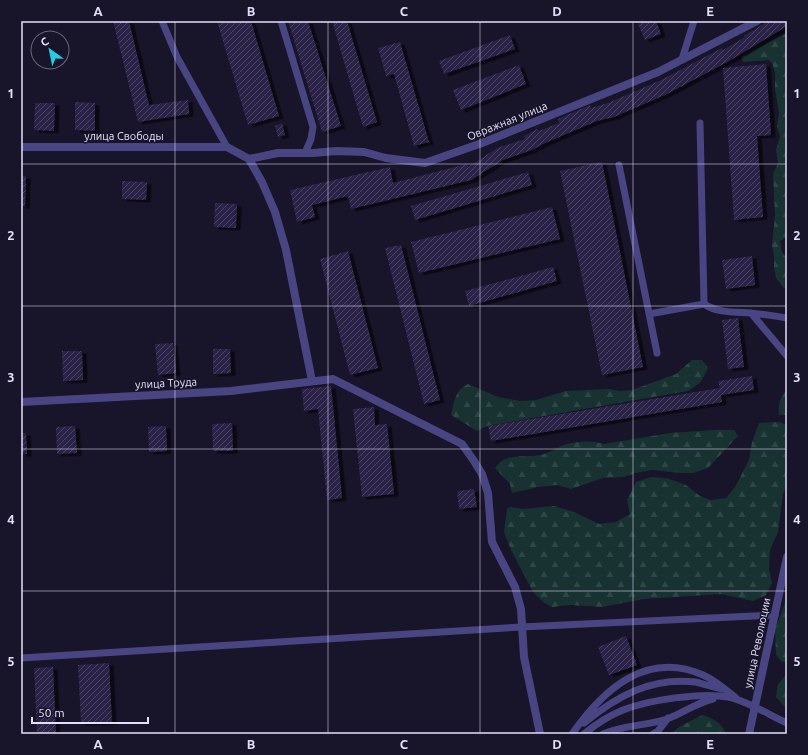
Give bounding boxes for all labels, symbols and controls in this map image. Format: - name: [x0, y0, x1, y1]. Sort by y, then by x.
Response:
- text: A: [93, 4, 103, 18]
- text: B: [247, 4, 256, 18]
- text: C: [400, 4, 409, 18]
- text: D: [552, 4, 562, 18]
- text: E: [706, 4, 714, 18]
- north arrow: [30, 30, 70, 70]
- text: С: [38, 35, 51, 49]
- text: 1: [7, 86, 15, 100]
- text: 1: [793, 86, 801, 100]
- street label: Овражная улица: [465, 99, 549, 143]
- street label: улица Свободы: [84, 130, 164, 142]
- text: 2: [7, 228, 15, 242]
- text: 2: [793, 228, 801, 242]
- text: 3: [7, 370, 15, 384]
- text: 3: [793, 370, 801, 384]
- street label: улица Труда: [135, 375, 197, 391]
- text: 4: [7, 512, 15, 526]
- text: 4: [793, 512, 801, 526]
- street label: улица Революции: [742, 597, 772, 689]
- text: 5: [7, 654, 15, 668]
- text: 5: [793, 654, 801, 668]
- scale bar: [32, 699, 148, 725]
- text: 50 m: [38, 706, 65, 719]
- text: A: [93, 737, 103, 751]
- text: B: [247, 737, 256, 751]
- text: C: [400, 737, 409, 751]
- text: D: [552, 737, 562, 751]
- text: E: [706, 737, 714, 751]

